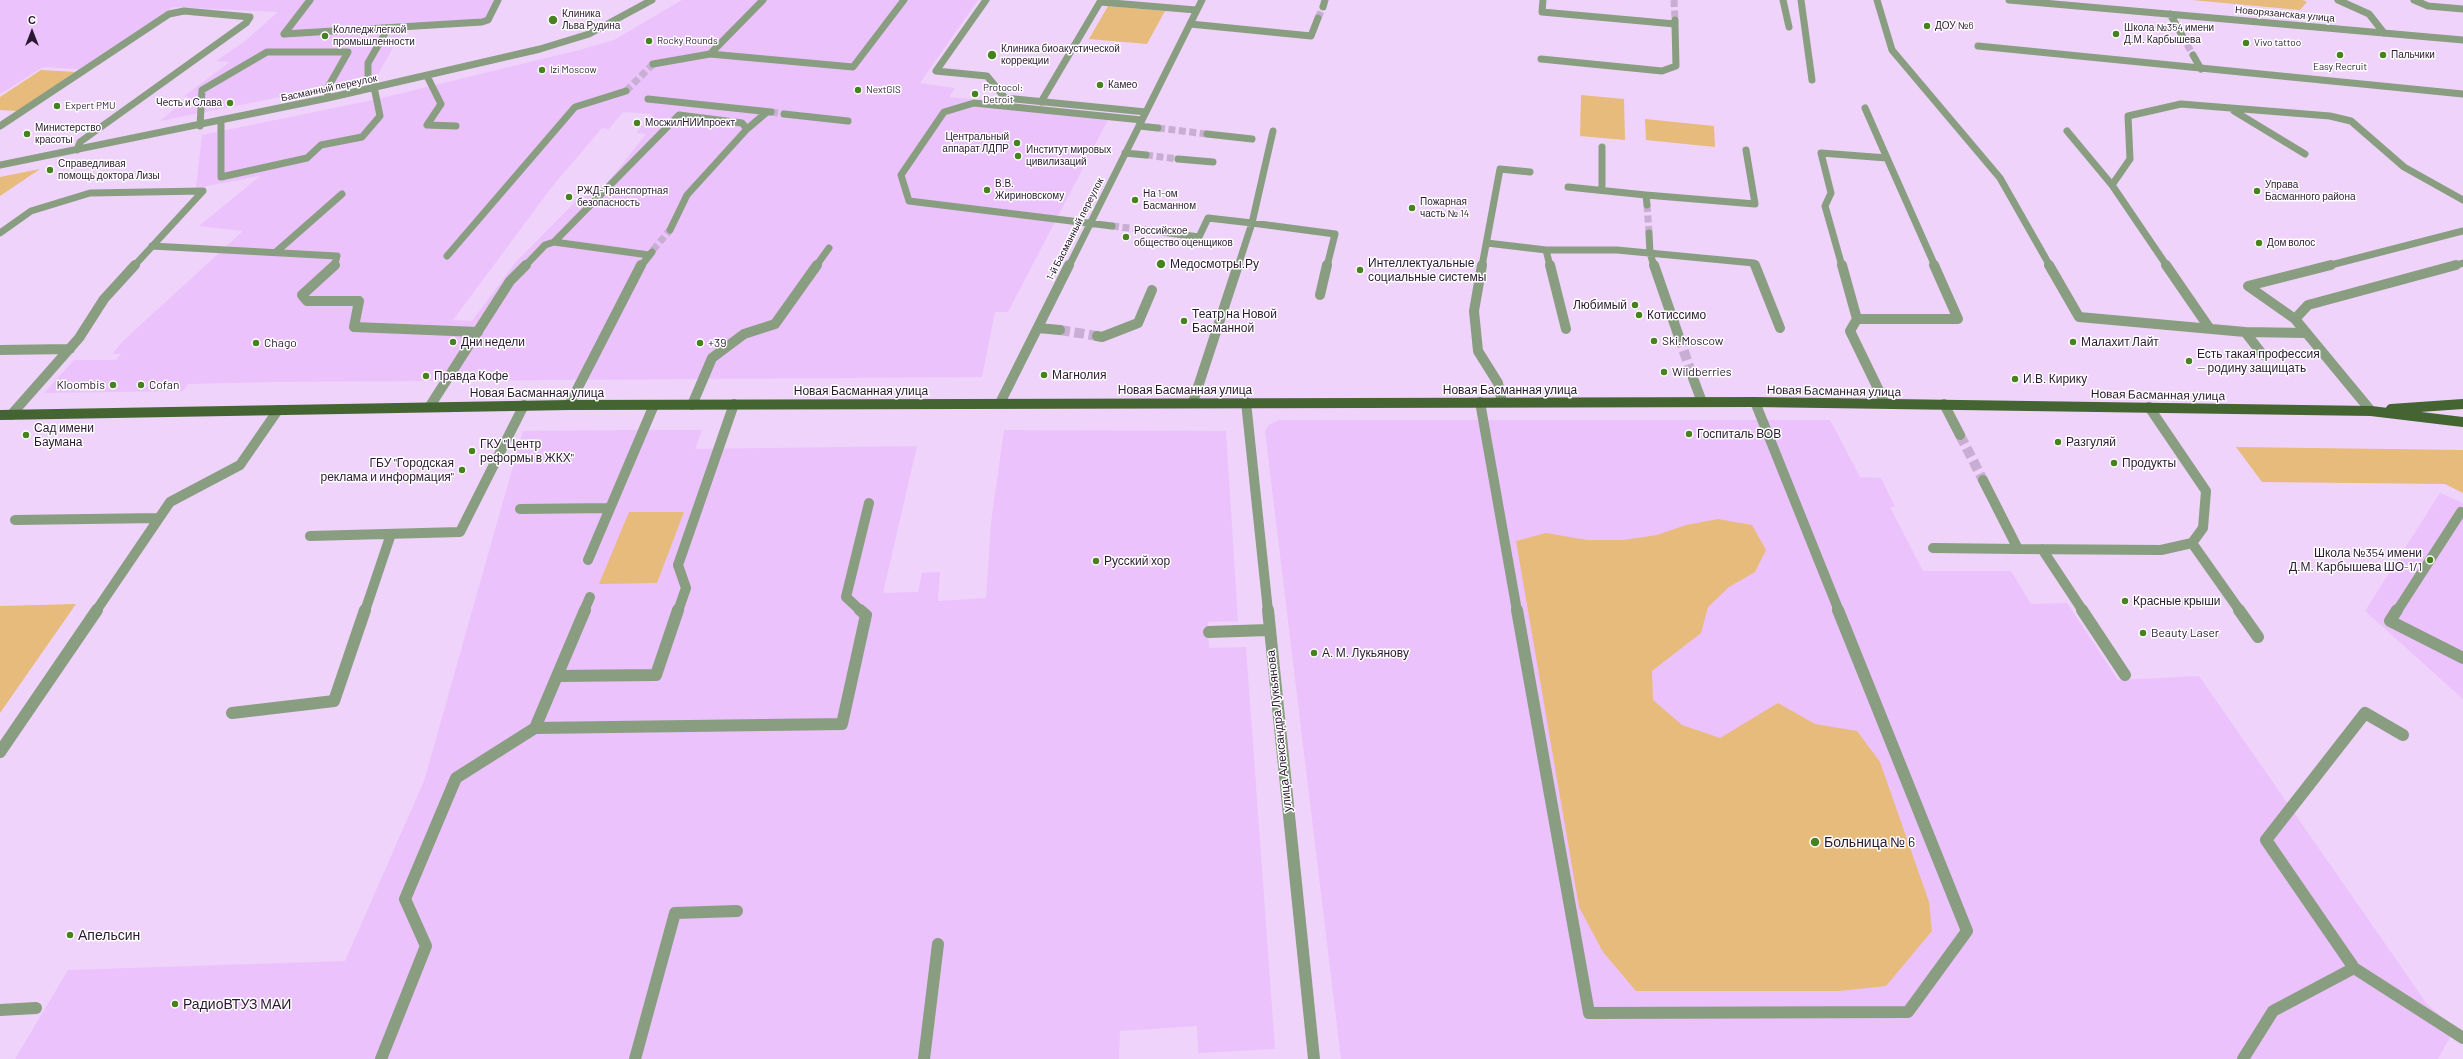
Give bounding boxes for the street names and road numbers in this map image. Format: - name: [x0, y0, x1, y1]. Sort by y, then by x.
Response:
- street label: Новорязанская улица: [2235, 4, 2335, 24]
- street label: Басманный переулок: [280, 72, 378, 104]
- street label: 1-й Басманный переулок: [1044, 176, 1106, 282]
- street label: Новая Басманная улица: [1118, 383, 1252, 397]
- street label: Новая Басманная улица: [1443, 383, 1577, 397]
- street label: Новая Басманная улица: [1767, 383, 1901, 399]
- street label: Новая Басманная улица: [794, 384, 928, 398]
- street label: Новая Басманная улица: [470, 386, 604, 400]
- street label: Новая Басманная улица: [2091, 387, 2225, 403]
- street label: улица Александра Лукьянова: [1263, 649, 1295, 813]

